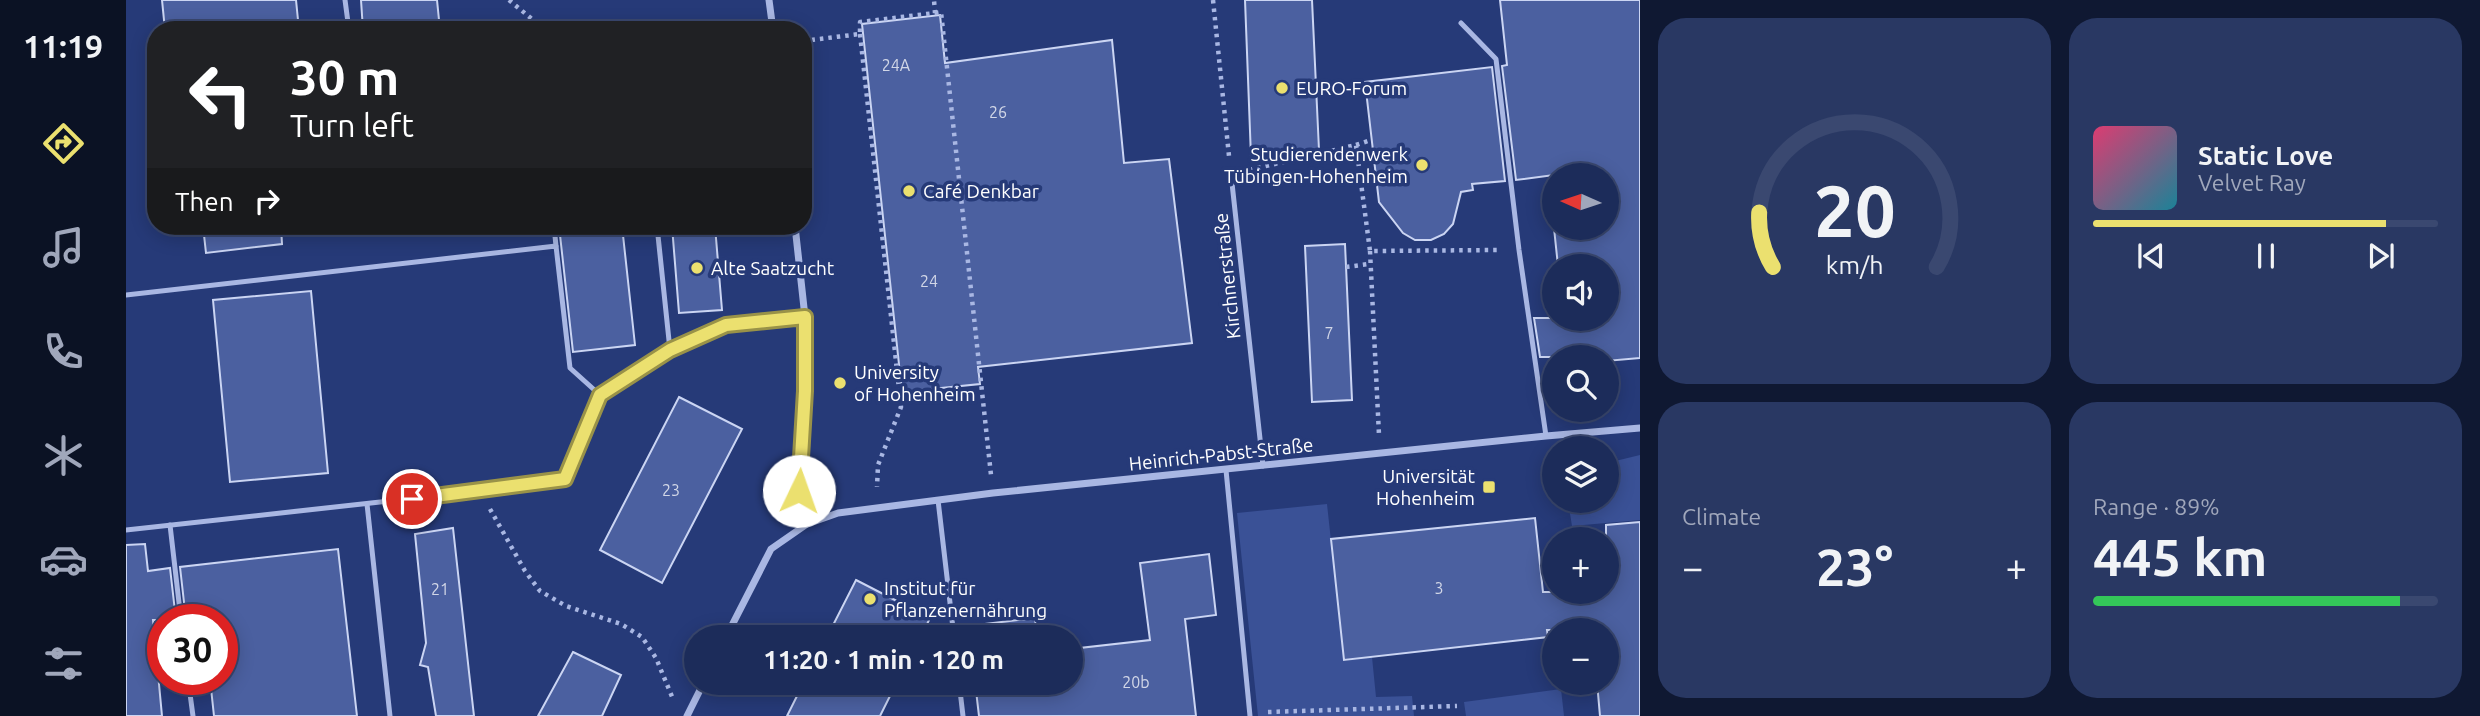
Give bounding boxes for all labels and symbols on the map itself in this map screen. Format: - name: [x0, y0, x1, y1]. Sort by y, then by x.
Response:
- house number: 24A: [882, 56, 911, 74]
- place label: EURO-Forum: [1296, 77, 1407, 99]
- marker: EURO-Forum: [1274, 80, 1290, 96]
- house number: 26: [989, 103, 1007, 121]
- place label: Studierendenwerk Tübingen-Hohenheim: [1224, 143, 1408, 187]
- marker: Studierendenwerk Tübingen-Hohenheim: [1414, 157, 1430, 173]
- north arrow: [1542, 163, 1619, 240]
- place label: Café Denkbar: [923, 180, 1039, 202]
- marker: Café Denkbar: [901, 183, 917, 199]
- street label: Kirchnerstraße: [1209, 212, 1245, 340]
- place label: Alte Saatzucht: [711, 257, 835, 279]
- marker: Alte Saatzucht: [689, 260, 705, 276]
- house number: 24: [920, 272, 938, 290]
- house number: 7: [1324, 324, 1334, 342]
- place label: University of Hohenheim: [854, 361, 976, 405]
- marker: University of Hohenheim: [832, 375, 848, 391]
- street label: Heinrich-Pabst-Straße: [1128, 433, 1314, 475]
- position arrow: [762, 454, 836, 528]
- place label: Universität Hohenheim: [1376, 465, 1476, 509]
- pin: [382, 469, 442, 529]
- marker: Universität Hohenheim: [1481, 479, 1497, 495]
- house number: 23: [662, 481, 680, 499]
- place label: Institut für Pflanzenernährung: [884, 577, 1047, 621]
- house number: 3: [1434, 579, 1444, 597]
- house number: 21: [431, 580, 449, 598]
- marker: Institut für Pflanzenernährung: [862, 591, 878, 607]
- speed limit sign: 30: [147, 604, 238, 695]
- house number: 20b: [1122, 673, 1150, 691]

